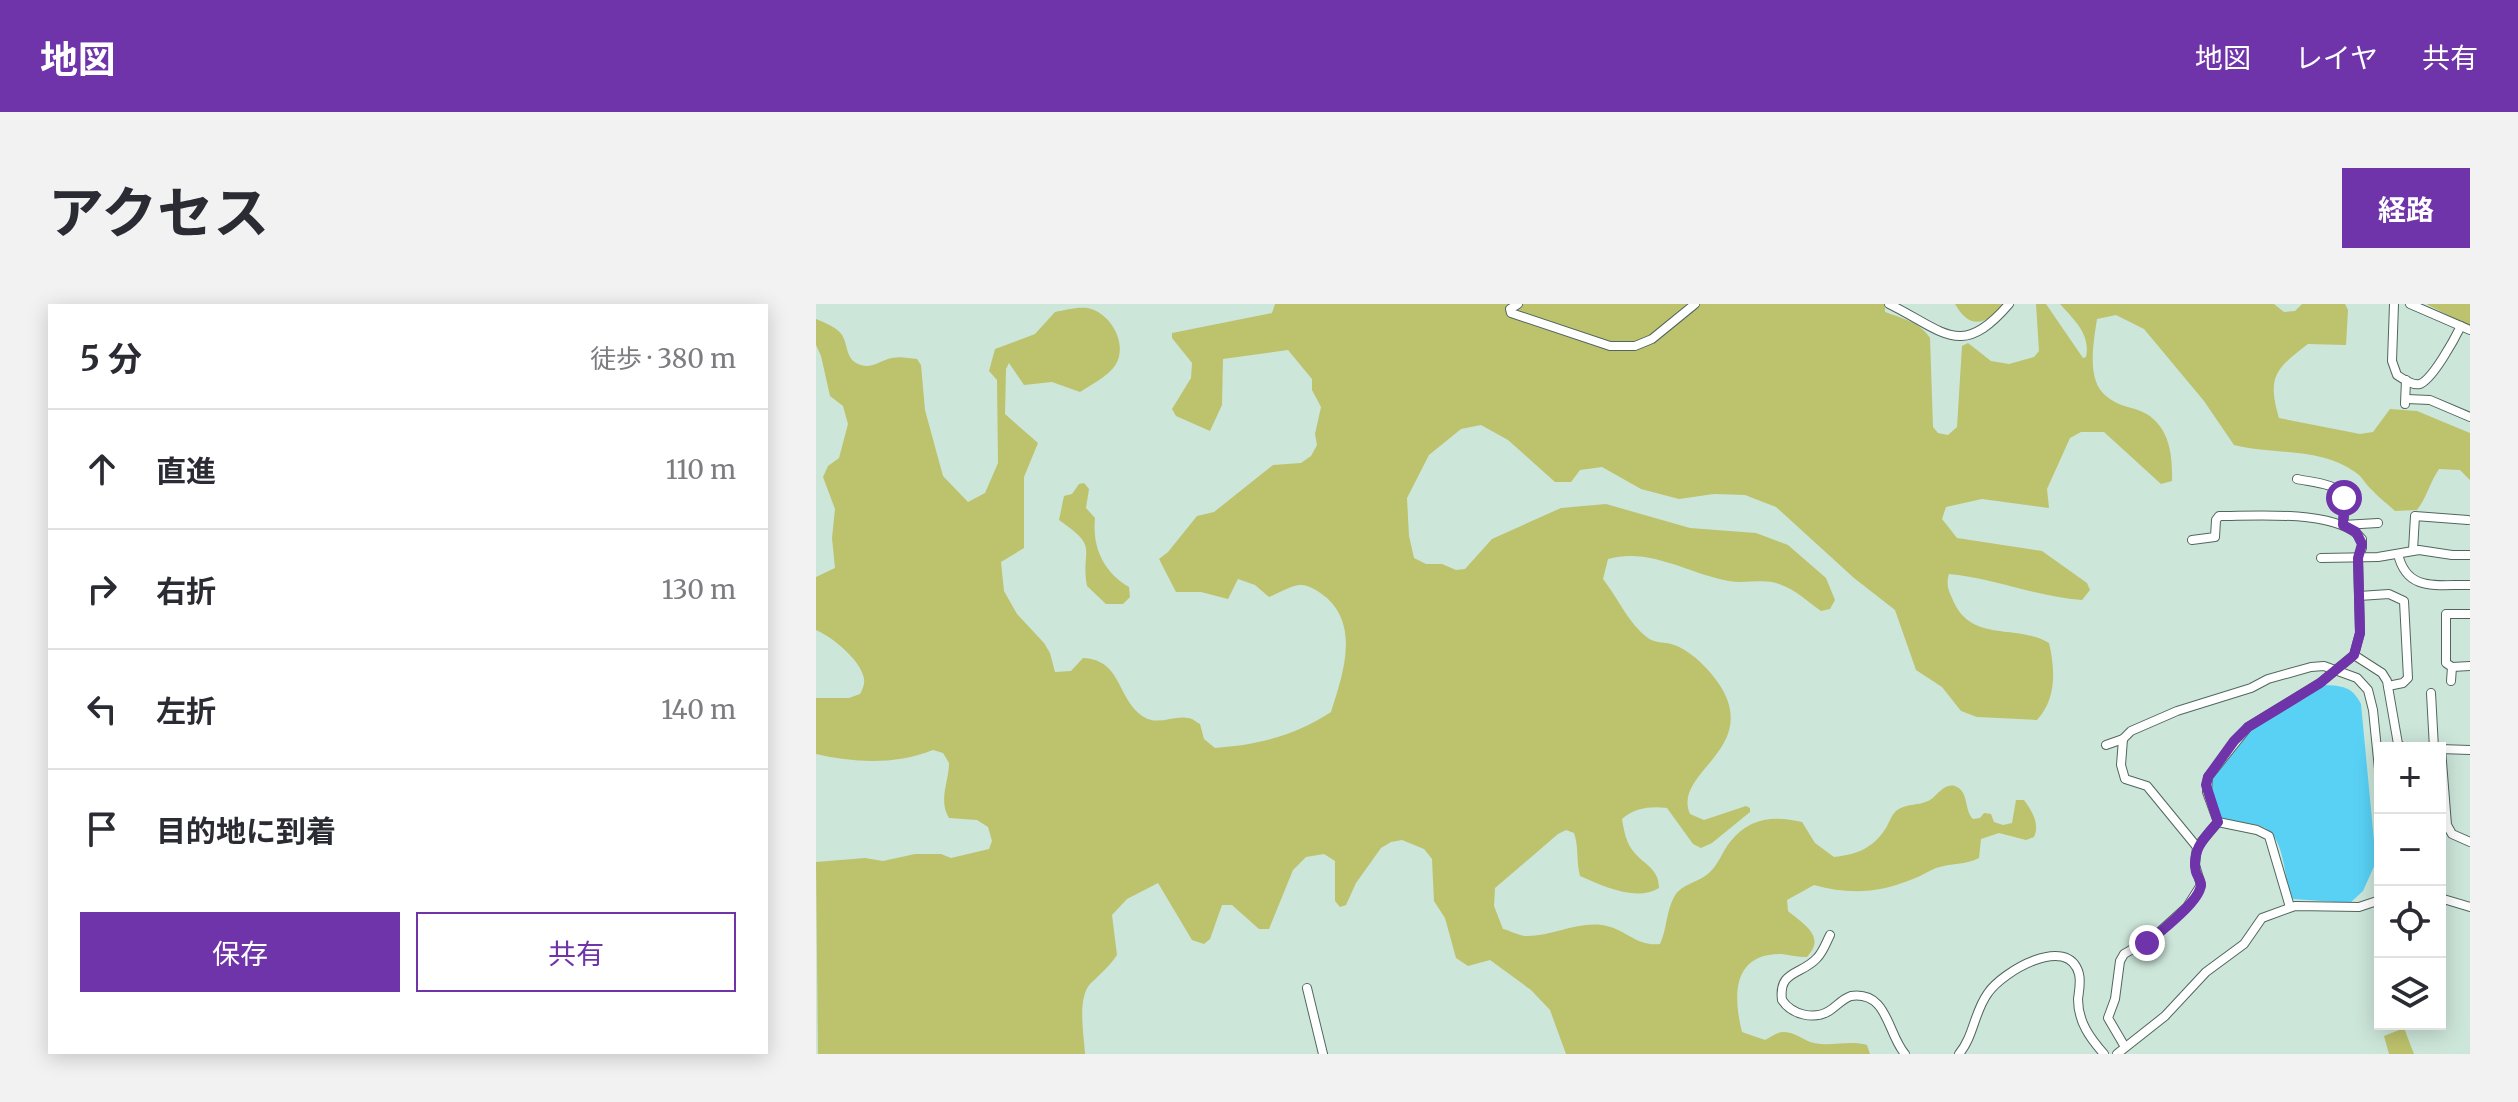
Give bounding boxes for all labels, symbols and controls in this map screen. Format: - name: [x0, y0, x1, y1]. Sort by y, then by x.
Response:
- text: 地図: [40, 36, 116, 83]
- text: 地図: [2195, 40, 2251, 76]
- text: レイヤ: [2295, 40, 2378, 76]
- text: 共有: [2422, 40, 2478, 76]
- button: 経路: [2342, 168, 2470, 248]
- text: アクセス: [48, 178, 269, 248]
- text: 5 分: [80, 338, 142, 380]
- text: 徒歩 · 380 m: [590, 342, 736, 375]
- icon: ahead: [80, 447, 124, 491]
- text: 直進: [156, 452, 216, 490]
- text: 110 m: [666, 453, 736, 486]
- route start: [2326, 480, 2362, 516]
- icon: right: [80, 567, 124, 611]
- text: 右折: [156, 572, 216, 610]
- text: 130 m: [662, 573, 736, 606]
- icon: left: [80, 687, 124, 731]
- text: 左折: [156, 692, 216, 730]
- text: 140 m: [661, 693, 736, 726]
- map controls: [2374, 742, 2446, 1030]
- button: +: [2374, 742, 2446, 814]
- icon: arrive: [80, 807, 124, 851]
- text: 目的地に到着: [156, 812, 336, 850]
- button: −: [2374, 814, 2446, 886]
- button: locate: [2374, 886, 2446, 958]
- button: 保存: [80, 912, 400, 992]
- button: 共有: [416, 912, 736, 992]
- route end: [2129, 925, 2165, 961]
- button: layers: [2374, 958, 2446, 1030]

